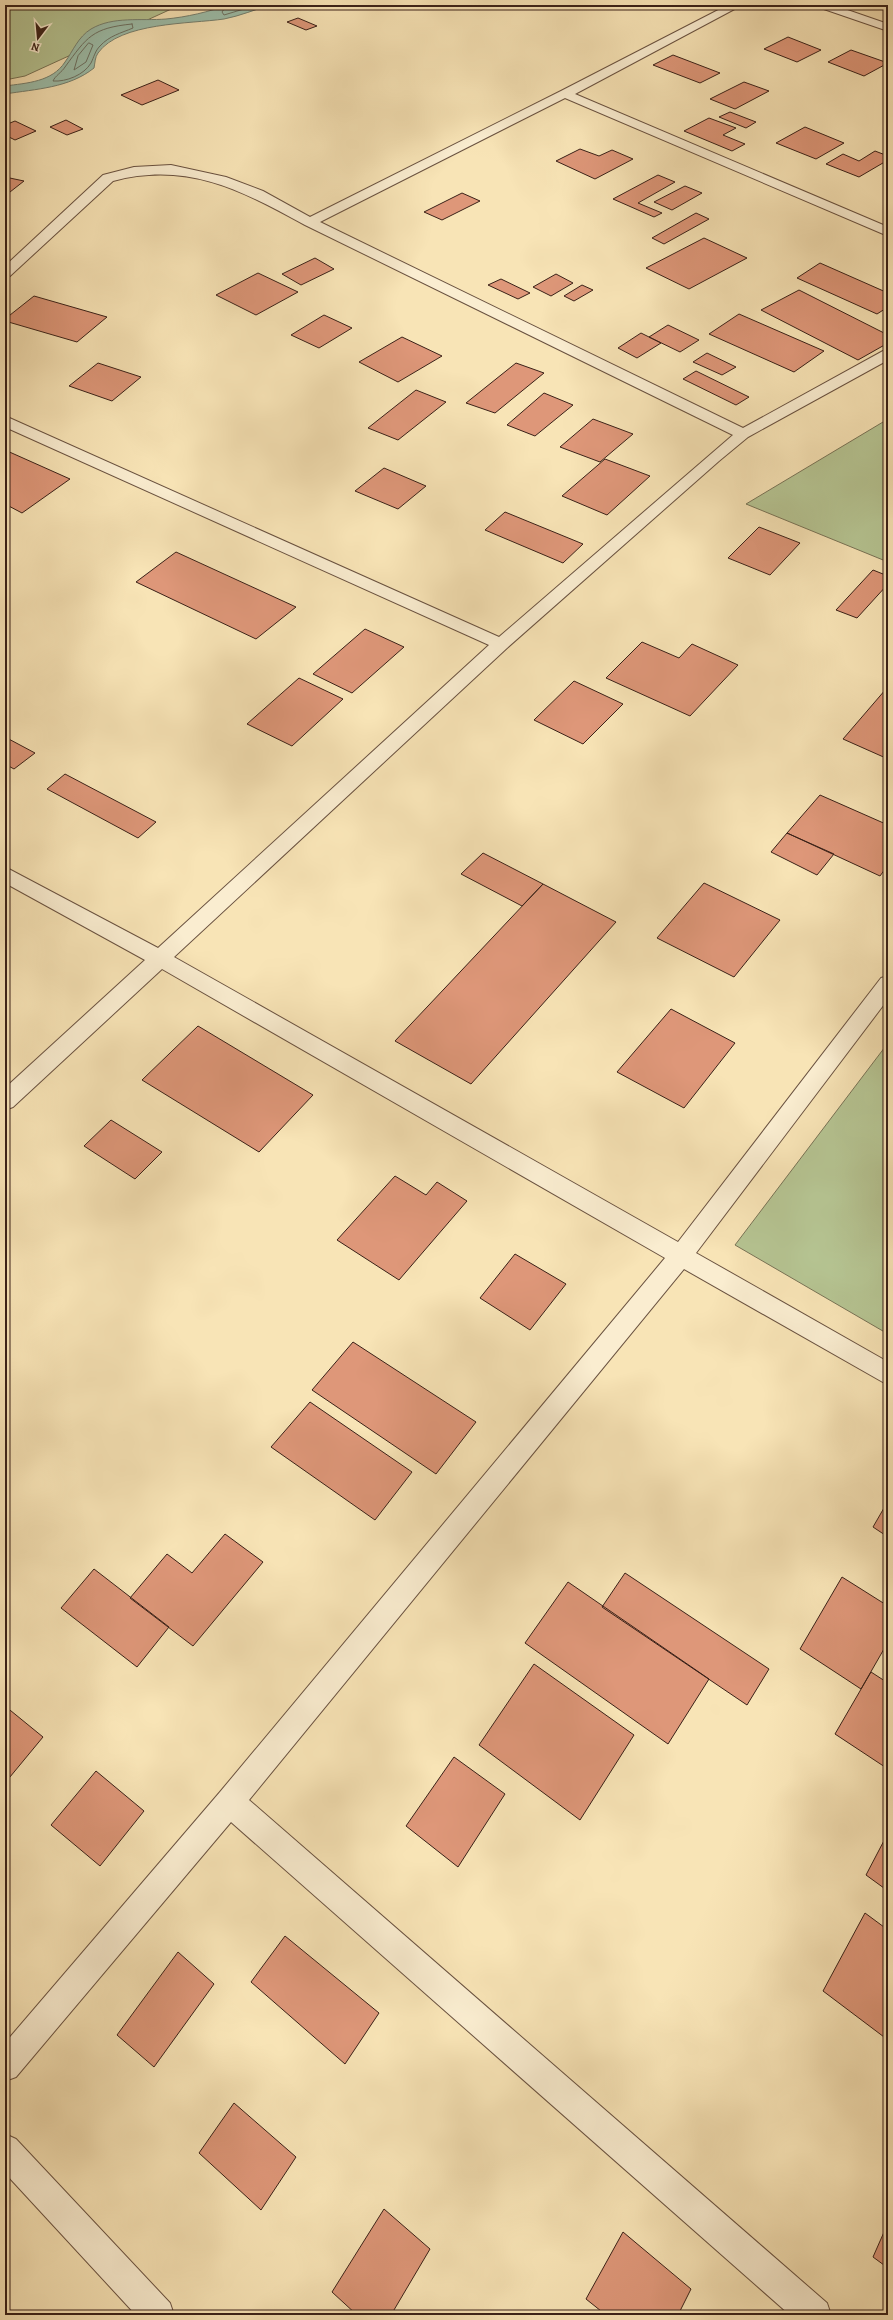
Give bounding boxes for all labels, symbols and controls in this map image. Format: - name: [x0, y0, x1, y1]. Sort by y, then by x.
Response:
- north arrow: [18, 18, 58, 58]
- text: N: [29, 39, 41, 55]

